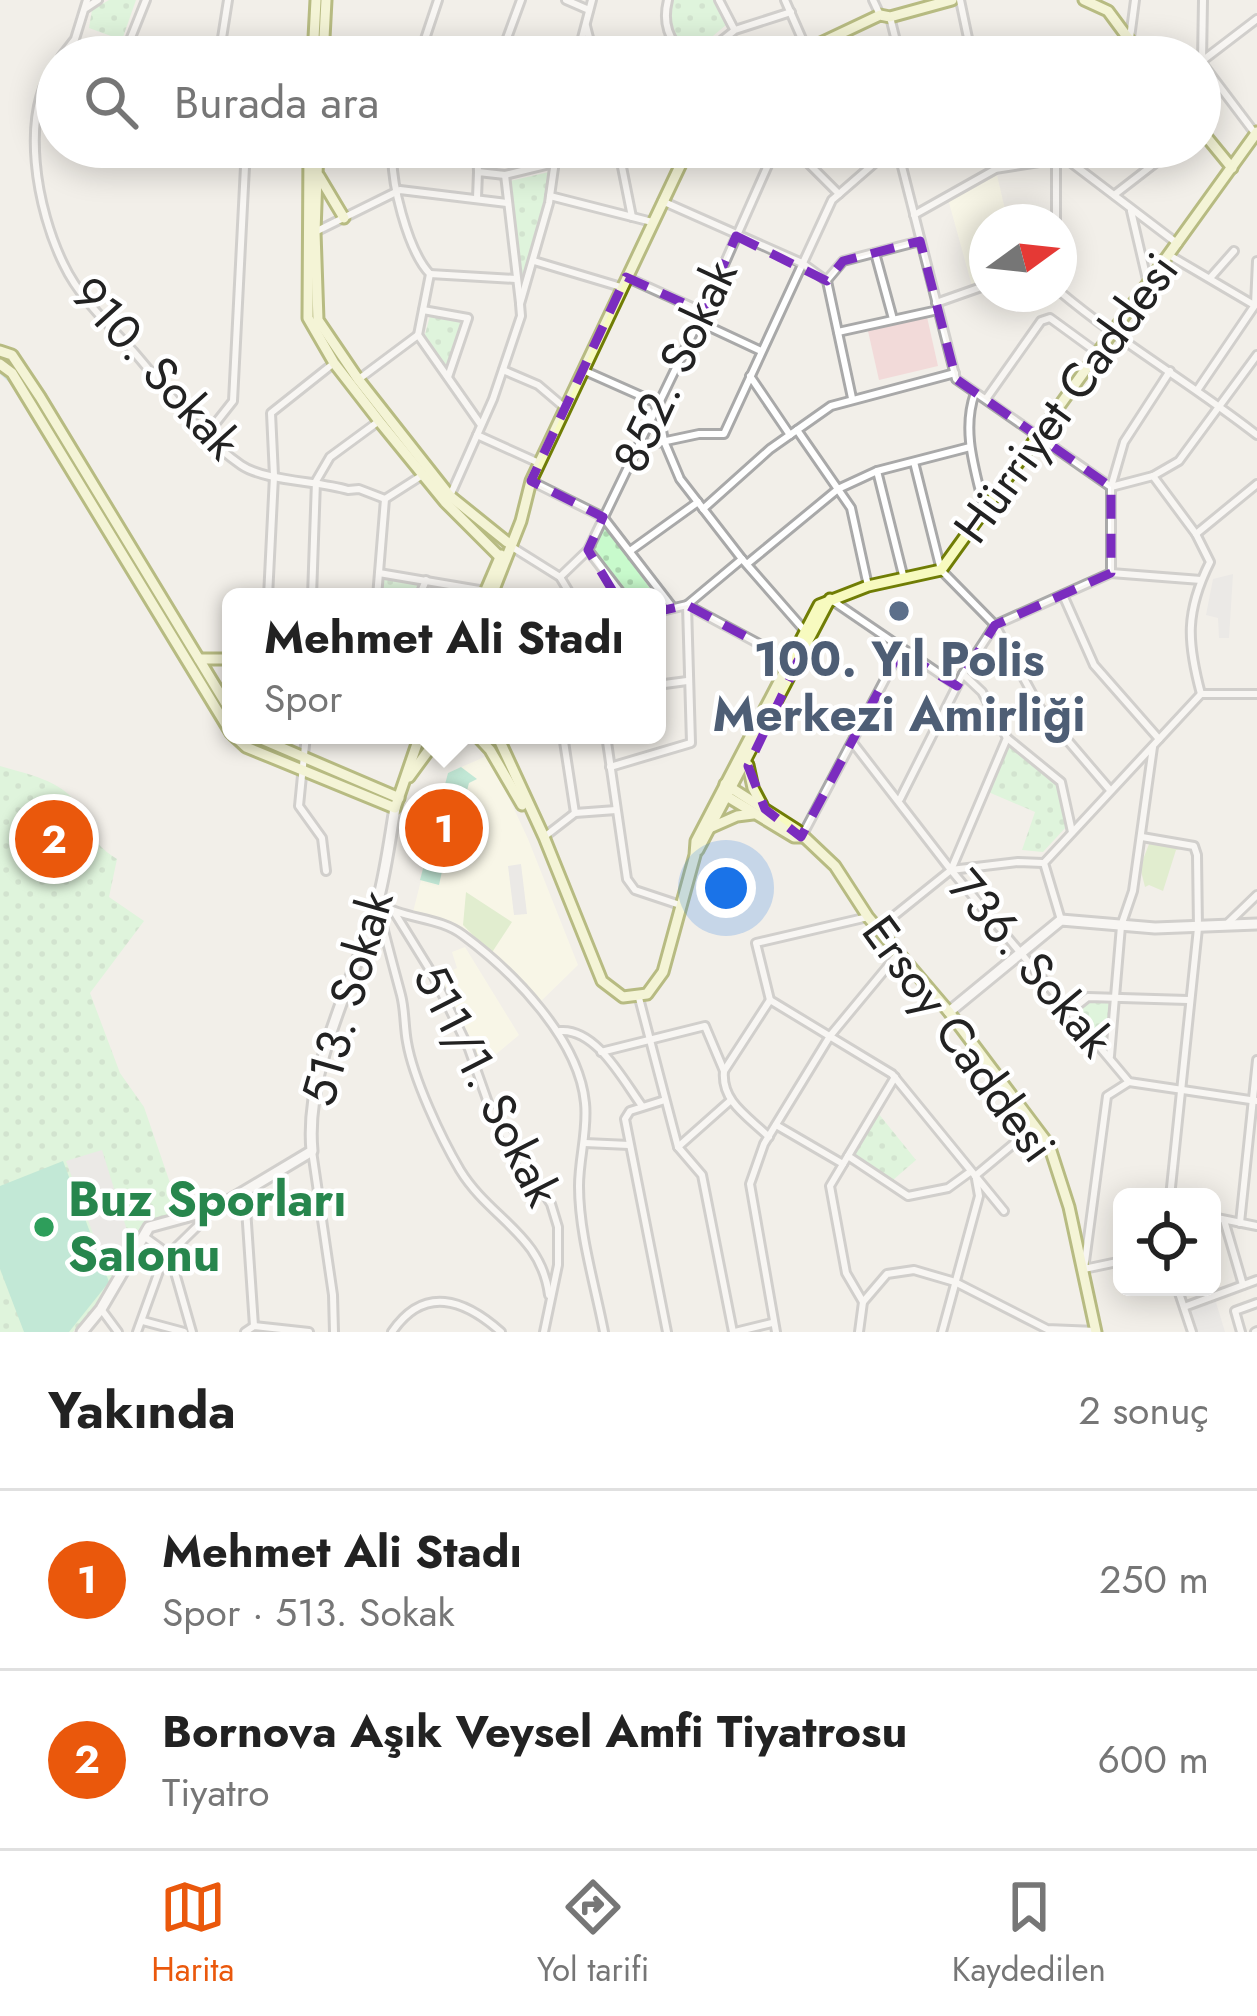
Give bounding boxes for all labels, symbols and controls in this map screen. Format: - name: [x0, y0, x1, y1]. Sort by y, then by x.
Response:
- search box: [36, 36, 1221, 168]
- icon: search: [78, 69, 144, 135]
- text: Burada ara: [174, 70, 379, 135]
- north arrow: [969, 204, 1077, 312]
- street label: Hürriyet Caddesi: [937, 239, 1195, 557]
- street label: 852. Sokak: [596, 248, 755, 484]
- street label: 910. Sokak: [55, 261, 257, 475]
- popup: [222, 588, 666, 744]
- marker: 100. Yıl Polis Merkezi Amirliği: [886, 598, 912, 624]
- text: Mehmet Ali Stadı: [264, 605, 624, 670]
- place label: 100. Yıl Polis Merkezi Amirliği: [713, 625, 1085, 749]
- text: Spor: [264, 670, 342, 727]
- pin: 1: [405, 783, 483, 873]
- pin: 2: [15, 794, 93, 884]
- street label: 736. Sokak: [932, 854, 1131, 1072]
- your location: [696, 858, 756, 918]
- street label: 513. Sokak: [283, 882, 411, 1114]
- street label: Ersoy Caddesi: [846, 901, 1072, 1177]
- street label: 511/1. Sokak: [397, 952, 578, 1219]
- place label: Buz Sporları Salonu: [68, 1165, 346, 1289]
- map controls: [1113, 1188, 1221, 1296]
- button: locate: [1113, 1188, 1221, 1296]
- marker: Buz Sporları Salonu: [31, 1214, 57, 1240]
- text: Yakında: [48, 1373, 236, 1447]
- text: 2 sonuç: [1079, 1382, 1209, 1439]
- text: Mehmet Ali Stadı: [162, 1519, 522, 1584]
- text: 1: [77, 1551, 97, 1608]
- text: 250 m: [1099, 1551, 1209, 1608]
- text: Spor · 513. Sokak: [162, 1584, 455, 1641]
- text: Bornova Aşık Veysel Amfi Tiyatrosu: [162, 1699, 907, 1764]
- text: 2: [74, 1731, 100, 1788]
- text: 600 m: [1098, 1731, 1209, 1788]
- text: Tiyatro: [162, 1764, 270, 1821]
- tab: Harita: [151, 1874, 234, 1993]
- tab: Yol tarifi: [537, 1874, 649, 1993]
- tab: Kaydedilen: [952, 1874, 1106, 1993]

